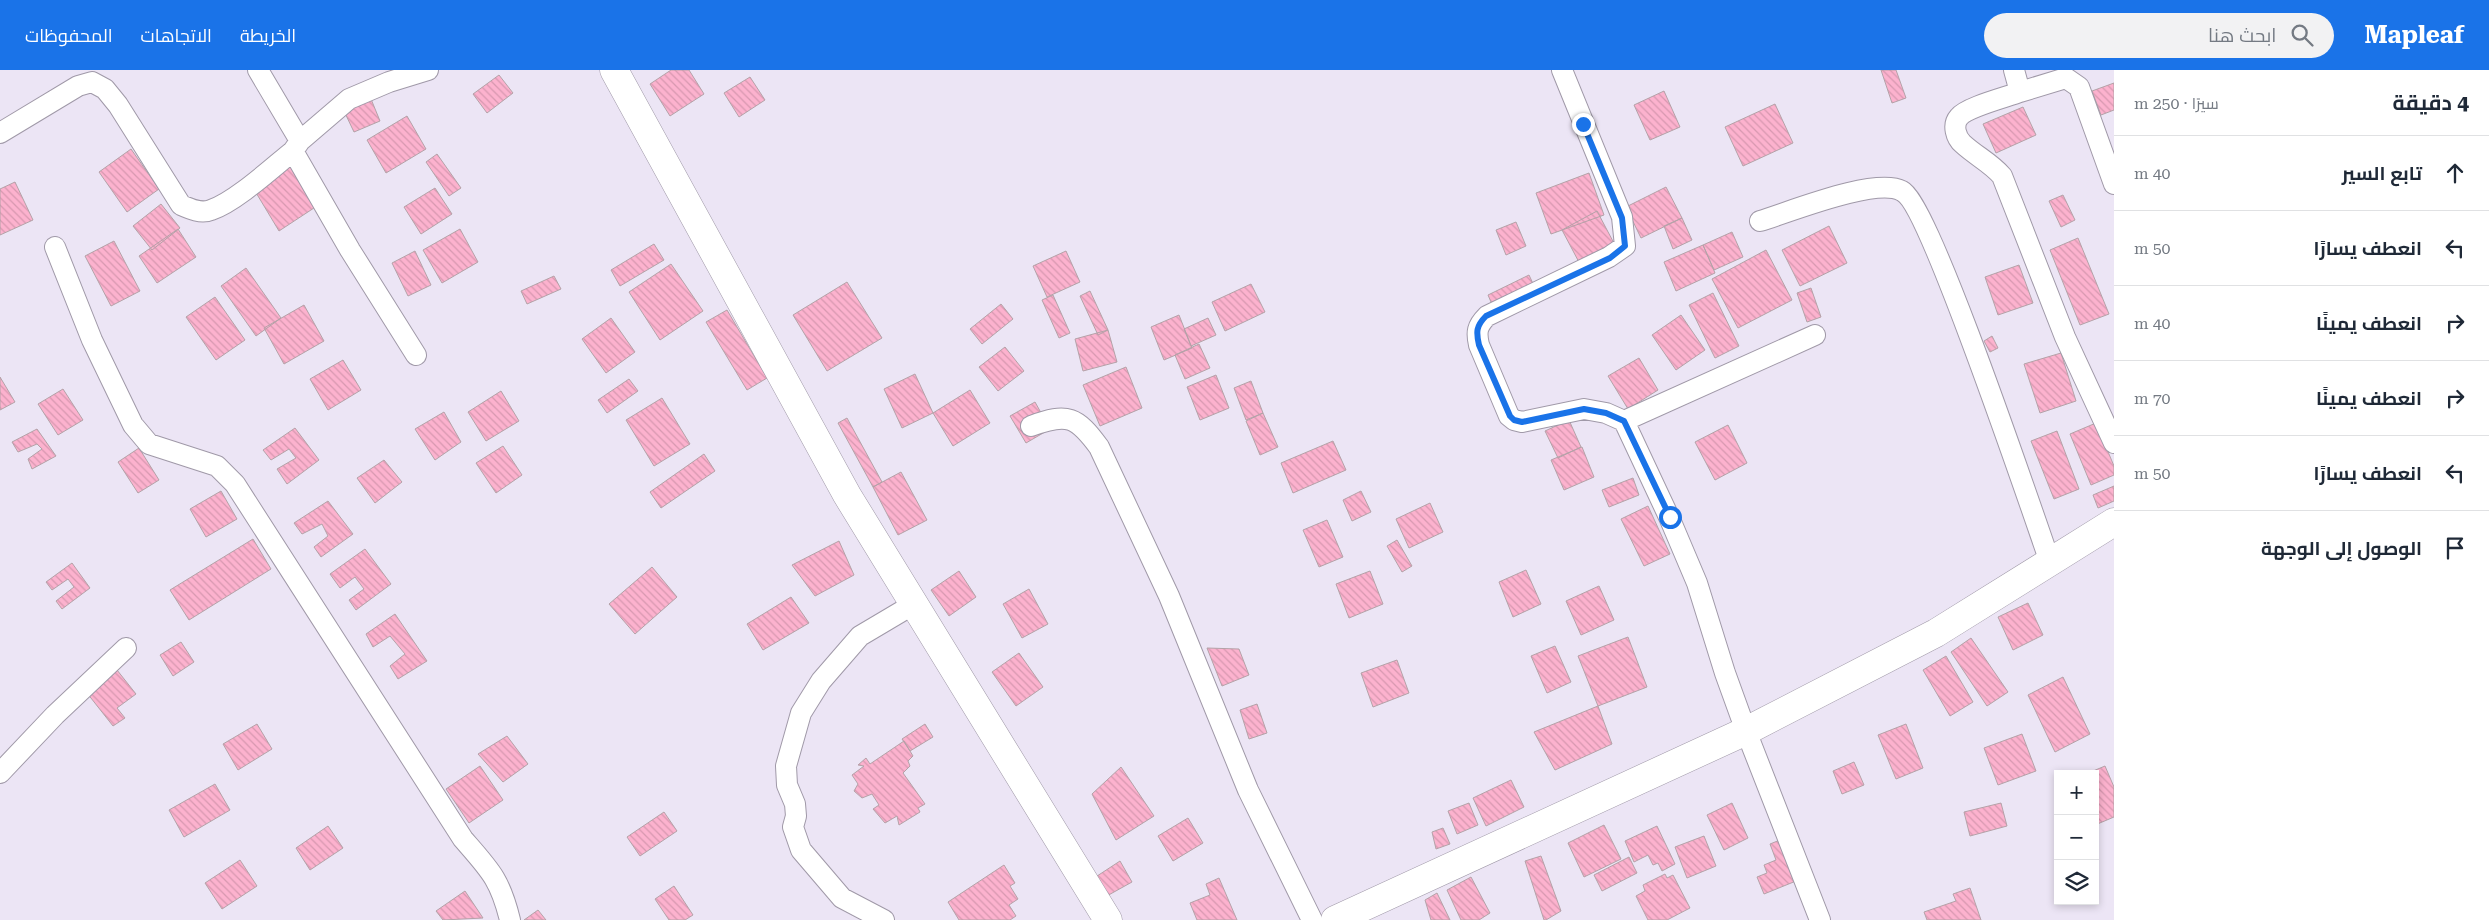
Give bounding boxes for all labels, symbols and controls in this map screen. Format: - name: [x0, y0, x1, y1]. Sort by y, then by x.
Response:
- search box: [1984, 13, 2334, 58]
- icon: search: [2288, 21, 2316, 49]
- text: Mapleaf: [2364, 21, 2464, 49]
- text: ابحث هنا: [2208, 24, 2276, 47]
- text: المحفوظات: [25, 25, 113, 46]
- text: الاتجاهات: [141, 25, 212, 46]
- text: الخريطة: [240, 25, 296, 46]
- text: 4 دقيقة: [2393, 91, 2469, 115]
- text: سيرًا · 250 m: [2134, 94, 2219, 113]
- route end: [1572, 113, 1595, 136]
- icon: ahead: [2441, 159, 2469, 187]
- text: تابع السير: [2342, 162, 2422, 185]
- text: 40 m: [2134, 164, 2171, 183]
- icon: left: [2441, 234, 2469, 262]
- text: انعطف يسارًا: [2314, 237, 2422, 260]
- text: 50 m: [2134, 239, 2171, 258]
- icon: right: [2441, 309, 2469, 337]
- text: انعطف يمينًا: [2316, 312, 2422, 335]
- text: 40 m: [2134, 314, 2171, 333]
- icon: right: [2441, 384, 2469, 412]
- text: انعطف يمينًا: [2316, 387, 2422, 410]
- text: 70 m: [2134, 389, 2171, 408]
- icon: left: [2441, 459, 2469, 487]
- text: انعطف يسارًا: [2314, 462, 2422, 485]
- text: 50 m: [2134, 464, 2171, 483]
- route start: [1659, 506, 1682, 529]
- icon: arrive: [2441, 534, 2469, 562]
- text: الوصول إلى الوجهة: [2261, 537, 2422, 560]
- map controls: [2054, 770, 2099, 905]
- button: +: [2054, 770, 2099, 815]
- button: −: [2054, 815, 2099, 860]
- button: layers: [2054, 860, 2099, 905]

